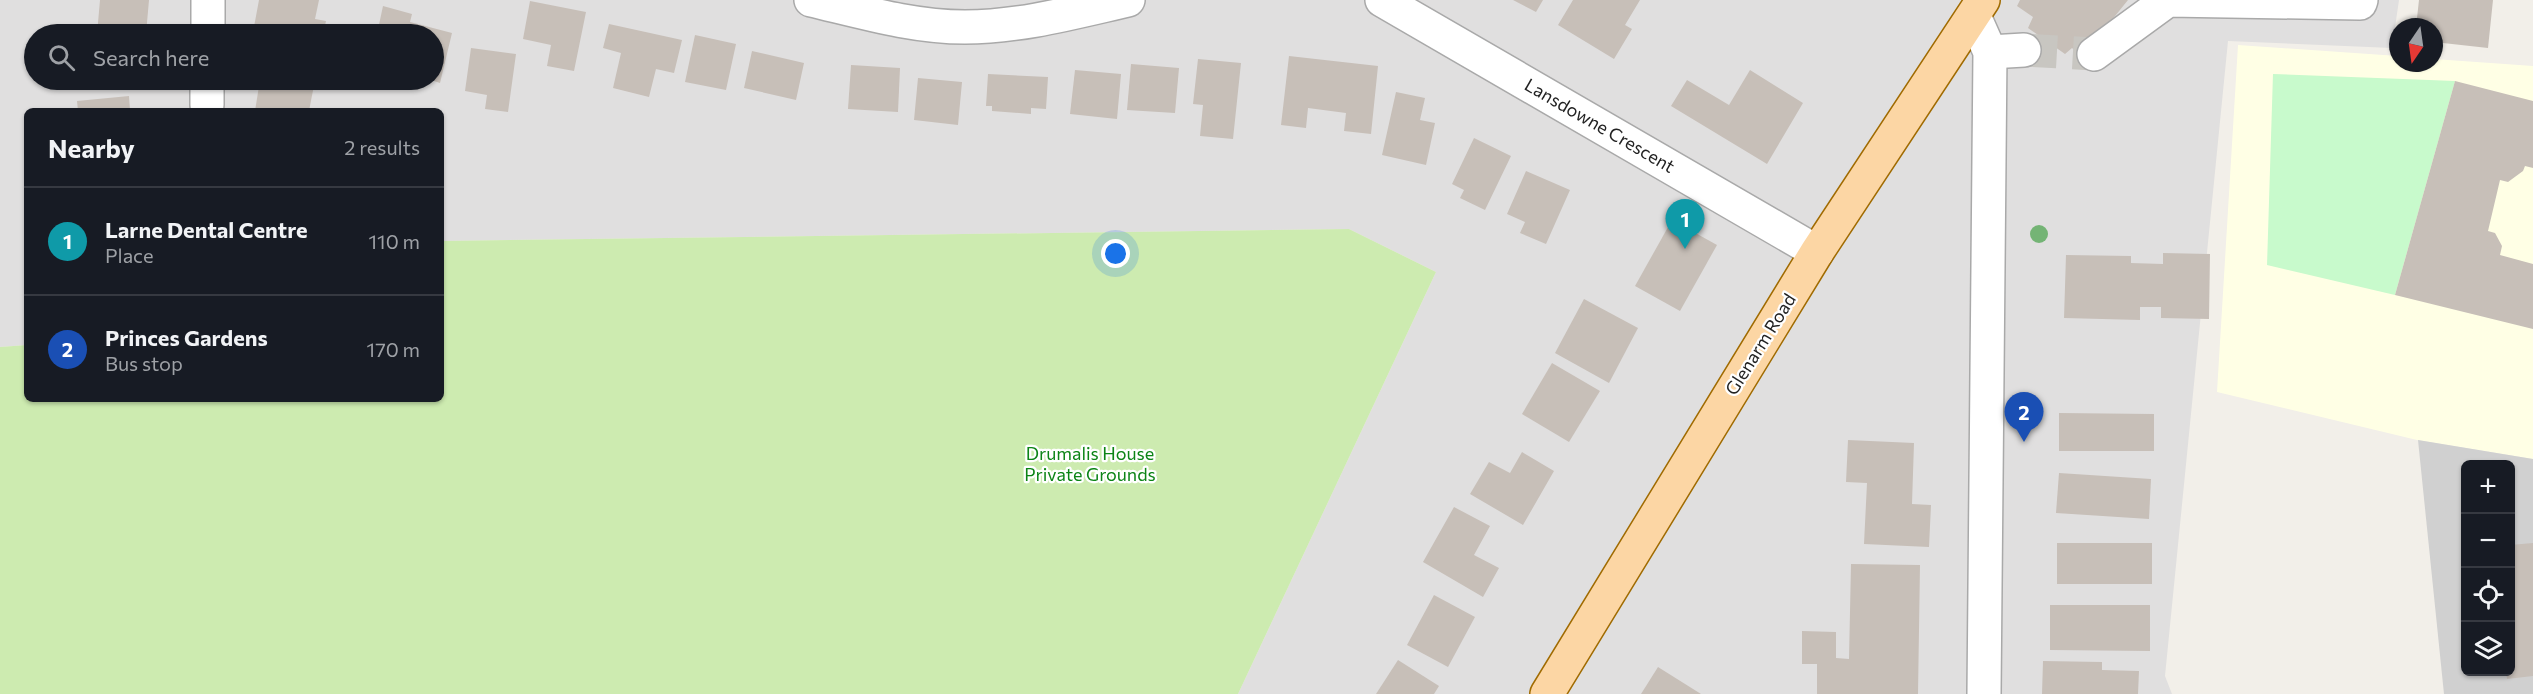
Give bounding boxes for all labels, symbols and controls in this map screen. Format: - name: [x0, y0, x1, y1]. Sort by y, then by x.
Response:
- north arrow: [2389, 18, 2443, 72]
- search box: [24, 24, 444, 90]
- icon: search: [45, 41, 78, 74]
- text: Search here: [93, 44, 209, 71]
- street label: Lansdowne Crescent: [1521, 73, 1679, 177]
- text: Nearby: [48, 132, 135, 163]
- text: 2 results: [344, 135, 420, 159]
- pin: 1: [1666, 200, 1704, 249]
- text: Larne Dental Centre: [105, 216, 307, 243]
- text: 1: [63, 229, 72, 253]
- text: 110 m: [369, 229, 420, 253]
- your location: [1101, 239, 1130, 268]
- text: Place: [105, 243, 154, 267]
- street label: Glenarm Road: [1720, 289, 1800, 399]
- text: Princes Gardens: [105, 324, 268, 351]
- text: 2: [62, 337, 73, 361]
- text: 170 m: [367, 337, 420, 361]
- text: Bus stop: [105, 351, 183, 375]
- pin: 2: [2004, 392, 2044, 442]
- park label: Drumalis House Private Grounds: [1024, 442, 1156, 485]
- map controls: [2461, 460, 2515, 676]
- button: +: [2461, 460, 2515, 514]
- button: −: [2461, 514, 2515, 568]
- button: locate: [2461, 568, 2515, 622]
- button: layers: [2461, 622, 2515, 676]

